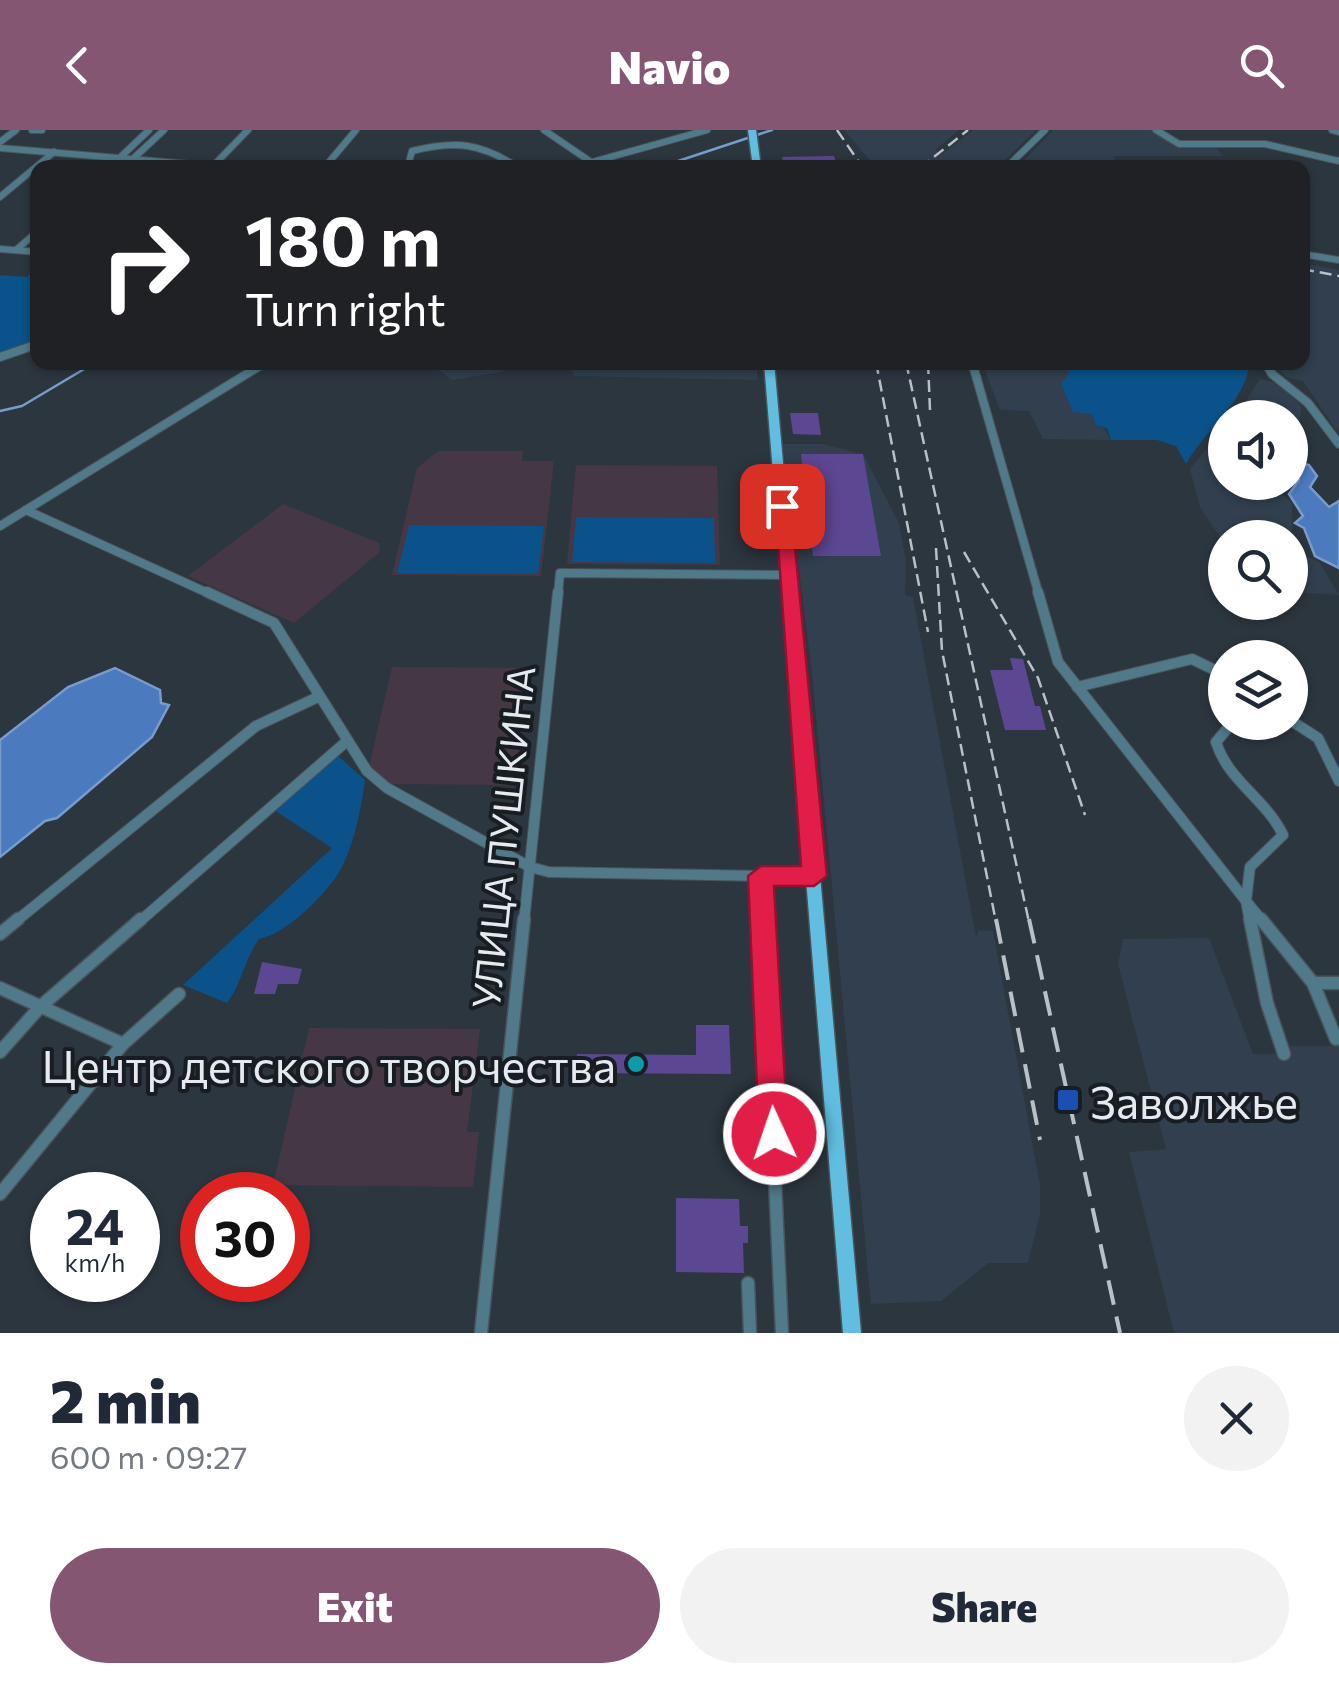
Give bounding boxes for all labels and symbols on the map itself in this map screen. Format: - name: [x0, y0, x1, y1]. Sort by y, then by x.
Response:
- pin: [740, 464, 825, 549]
- street label: УЛИЦА ПУШКИНА: [461, 663, 543, 1011]
- place label: Центр детского творчества: [42, 1037, 616, 1092]
- marker: Центр детского творчества: [625, 1053, 647, 1075]
- place label: Заволжье: [1090, 1073, 1298, 1128]
- position arrow: [722, 1082, 826, 1186]
- marker: Заволжье: [1055, 1087, 1081, 1113]
- speed limit sign: 30: [180, 1172, 310, 1302]

